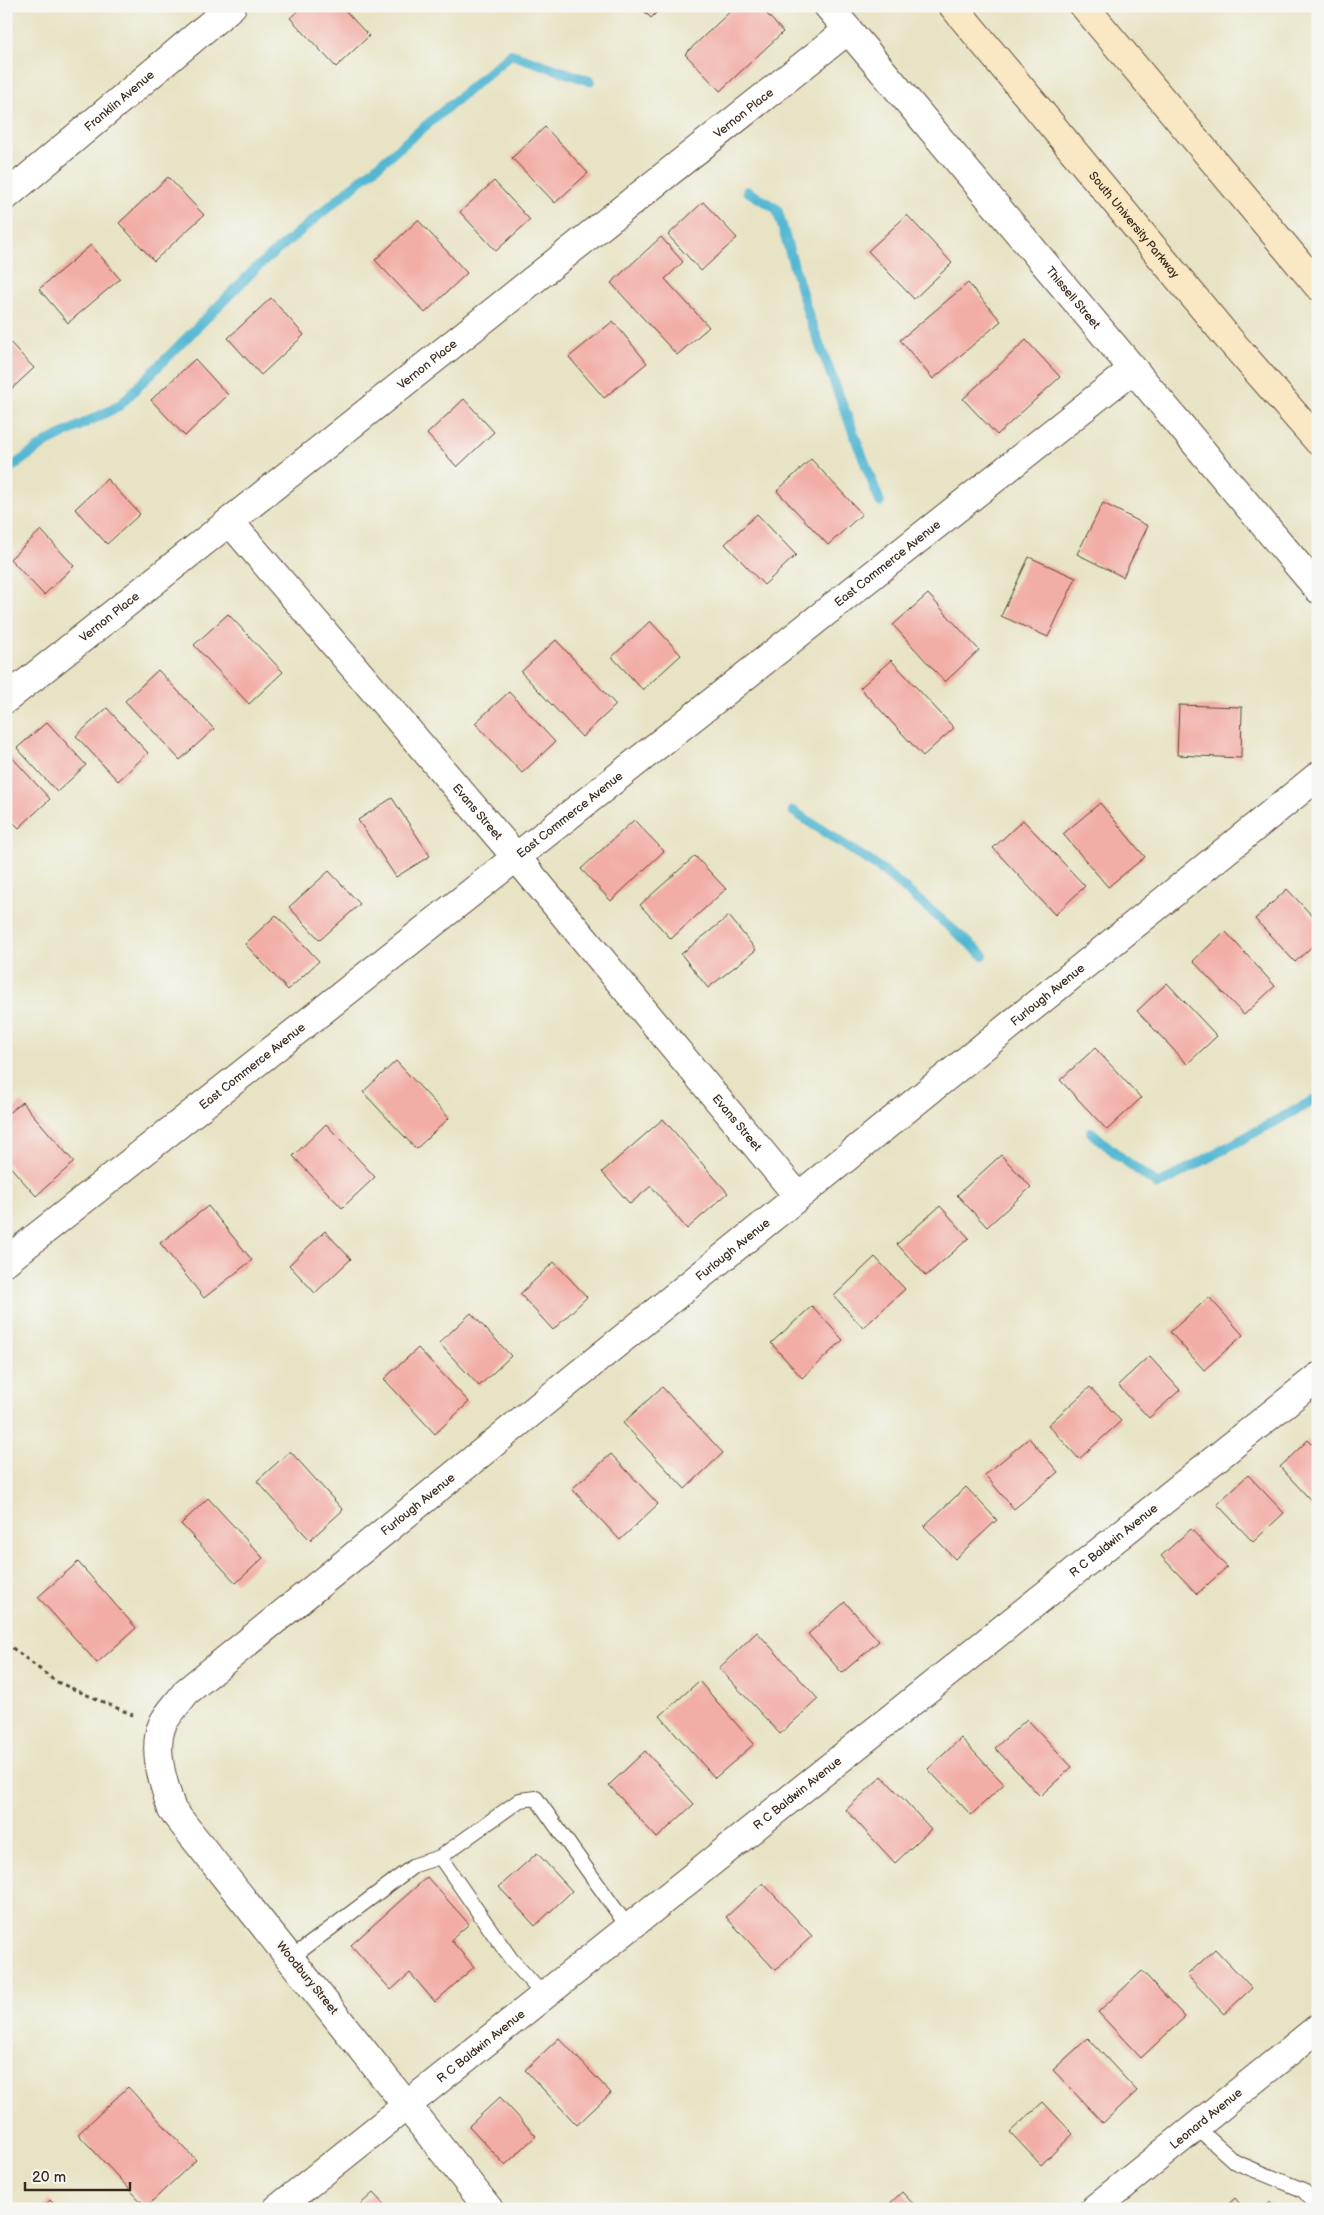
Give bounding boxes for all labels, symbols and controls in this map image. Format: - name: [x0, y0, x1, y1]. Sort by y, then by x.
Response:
- street label: Franklin Avenue: [81, 67, 157, 134]
- street label: Vernon Place: [711, 85, 776, 141]
- street label: South University Parkway: [1086, 168, 1183, 282]
- street label: Thissell Street: [1043, 263, 1104, 332]
- street label: Vernon Place: [394, 336, 460, 393]
- street label: East Commerce Avenue: [831, 517, 943, 610]
- street label: Vernon Place: [76, 589, 142, 645]
- street label: East Commerce Avenue: [514, 768, 626, 861]
- street label: Evans Street: [449, 781, 506, 843]
- street label: Furlough Avenue: [1007, 960, 1088, 1029]
- street label: East Commerce Avenue: [196, 1020, 308, 1113]
- street label: Evans Street: [709, 1091, 765, 1154]
- street label: Furlough Avenue: [693, 1215, 773, 1284]
- street label: Furlough Avenue: [378, 1470, 458, 1539]
- street label: R C Baldwin Avenue: [1066, 1500, 1161, 1580]
- street label: R C Baldwin Avenue: [750, 1753, 844, 1833]
- street label: Woodbury Street: [273, 1938, 341, 2018]
- street label: R C Baldwin Avenue: [434, 2006, 528, 2086]
- street label: Leonard Avenue: [1167, 2085, 1245, 2152]
- scale bar: [25, 2160, 130, 2192]
- text: 20 m: [32, 2168, 66, 2187]

